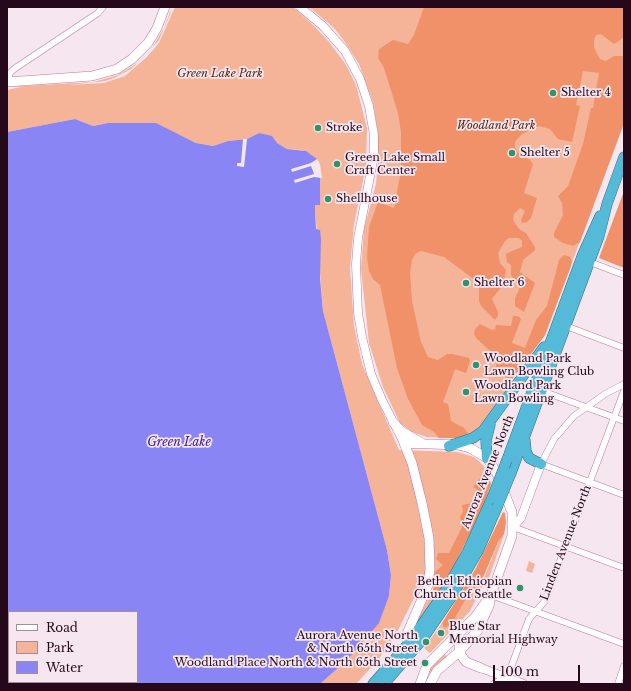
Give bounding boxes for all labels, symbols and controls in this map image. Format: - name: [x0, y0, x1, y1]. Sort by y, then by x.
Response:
- park label: Green Lake Park: [177, 67, 263, 81]
- place label: Shelter 4: [561, 86, 611, 100]
- marker: Shelter 4: [548, 88, 558, 98]
- park label: Woodland Park: [457, 119, 535, 133]
- place label: Stroke: [326, 121, 362, 135]
- marker: Stroke: [313, 123, 323, 133]
- place label: Shelter 5: [520, 146, 570, 160]
- marker: Shelter 5: [507, 148, 517, 158]
- place label: Green Lake Small Craft Center: [345, 151, 445, 177]
- marker: Green Lake Small Craft Center: [332, 159, 342, 169]
- place label: Shellhouse: [336, 192, 398, 206]
- marker: Shellhouse: [323, 194, 333, 204]
- place label: Shelter 6: [474, 276, 524, 290]
- marker: Shelter 6: [461, 278, 471, 288]
- place label: Woodland Park Lawn Bowling Club: [484, 352, 594, 378]
- marker: Woodland Park Lawn Bowling Club: [471, 360, 481, 370]
- place label: Woodland Park Lawn Bowling: [474, 379, 561, 405]
- marker: Woodland Park Lawn Bowling: [461, 387, 471, 397]
- street label: Aurora Avenue North: [459, 413, 517, 531]
- water label: Green Lake: [147, 436, 211, 450]
- street label: Linden Avenue North: [538, 483, 594, 603]
- place label: Bethel Ethiopian Church of Seattle: [414, 575, 512, 601]
- marker: Bethel Ethiopian Church of Seattle: [515, 583, 525, 593]
- legend: [8, 611, 138, 683]
- text: Road: [46, 620, 78, 635]
- place label: Blue Star Memorial Highway: [449, 620, 558, 646]
- marker: Blue Star Memorial Highway: [436, 628, 446, 638]
- place label: Aurora Avenue North & North 65th Street: [297, 629, 418, 655]
- marker: Aurora Avenue North & North 65th Street: [421, 637, 431, 647]
- text: Park: [46, 640, 74, 655]
- place label: Woodland Place North & North 65th Street: [175, 656, 417, 670]
- scale bar: [495, 657, 582, 683]
- marker: Woodland Place North & North 65th Street: [420, 658, 430, 668]
- text: Water: [46, 660, 83, 675]
- text: 100 m: [500, 664, 539, 679]

